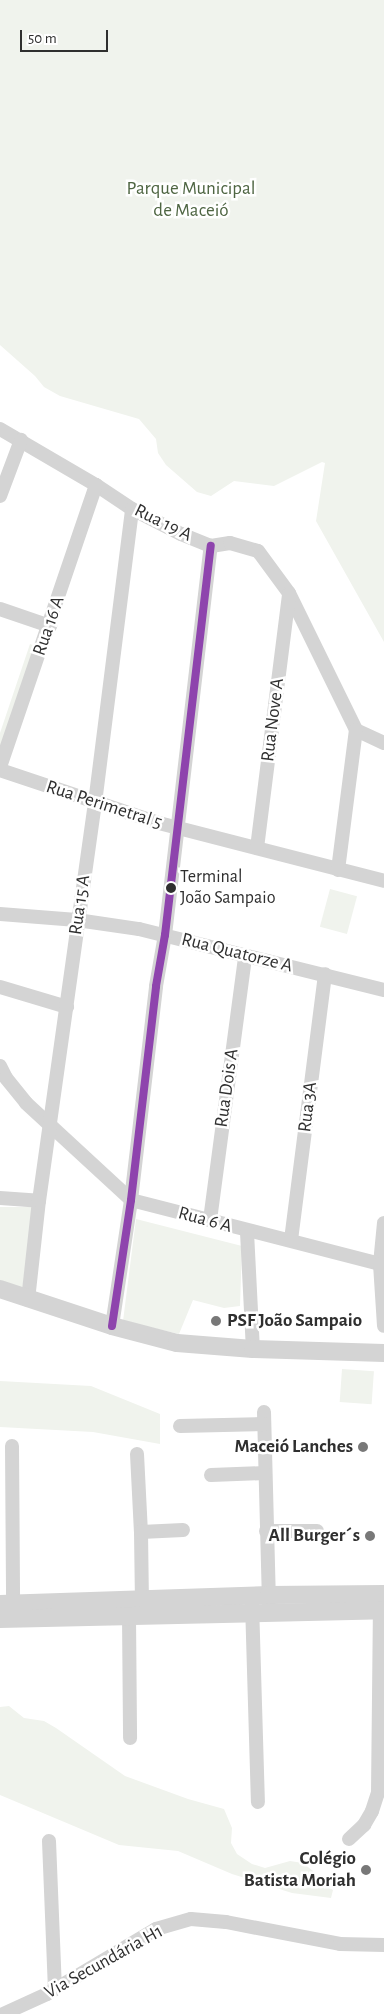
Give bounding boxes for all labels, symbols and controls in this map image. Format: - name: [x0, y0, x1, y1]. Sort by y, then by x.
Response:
- scale bar: [22, 20, 110, 52]
- text: 50 m: [28, 31, 57, 46]
- park label: Parque Municipal de Maceió: [127, 178, 255, 222]
- street label: Rua 19 A: [130, 499, 196, 547]
- street label: Rua 16 A: [28, 593, 70, 659]
- street label: Rua Nove A: [257, 677, 289, 763]
- street label: Rua Perimetral 5: [43, 775, 165, 835]
- place label: Terminal João Sampaio: [180, 867, 276, 910]
- street label: Rua 15 A: [65, 874, 95, 936]
- marker: Terminal João Sampaio: [166, 883, 176, 893]
- street label: Rua Quatorze A: [179, 928, 295, 978]
- street label: Rua Dois A: [210, 1047, 244, 1129]
- street label: Rua 3A: [294, 1081, 322, 1133]
- street label: Rua 6 A: [176, 1202, 234, 1238]
- place label: PSF João Sampaio: [227, 1310, 362, 1332]
- marker: PSF João Sampaio: [209, 1314, 223, 1328]
- place label: Maceió Lanches: [234, 1436, 353, 1458]
- marker: Maceió Lanches: [357, 1441, 369, 1453]
- place label: All Burger´s: [269, 1525, 360, 1547]
- marker: All Burger´s: [364, 1530, 376, 1542]
- place label: Colégio Batista Moriah: [244, 1848, 356, 1892]
- marker: Colégio Batista Moriah: [360, 1864, 372, 1876]
- street label: Via Secundária H1: [41, 1920, 167, 2004]

